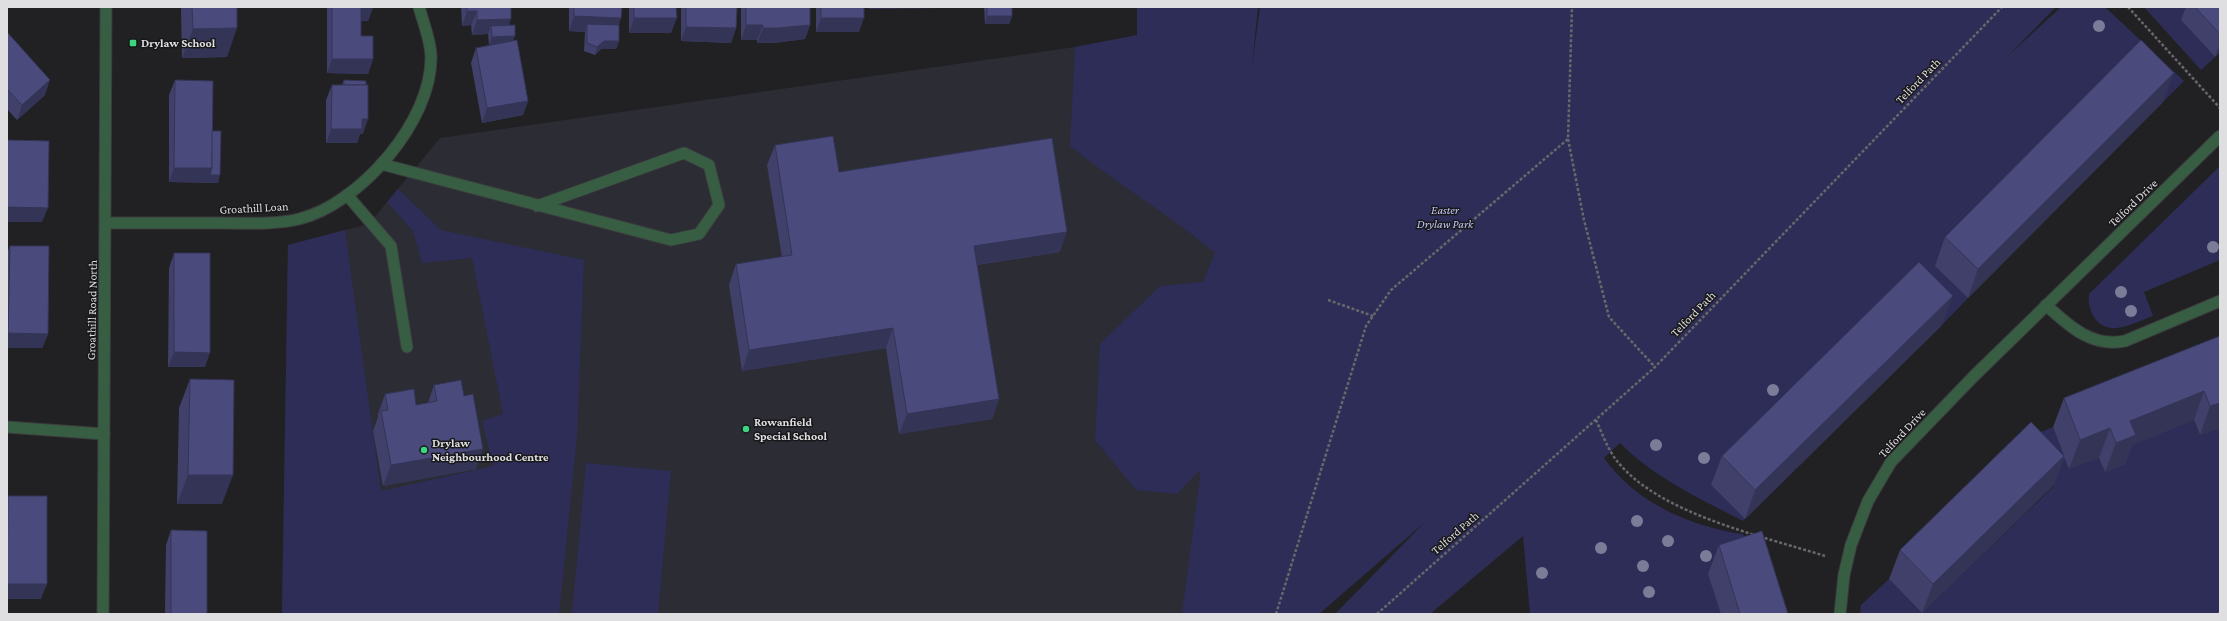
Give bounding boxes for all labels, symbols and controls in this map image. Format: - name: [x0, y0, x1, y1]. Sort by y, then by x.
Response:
- place label: Drylaw School: [141, 36, 216, 50]
- marker: Drylaw School: [128, 38, 138, 48]
- street label: Telford Path: [1893, 55, 1944, 107]
- street label: Telford Drive: [2106, 176, 2160, 230]
- street label: Groathill Loan: [219, 199, 289, 217]
- park label: Easter Drylaw Park: [1417, 203, 1474, 231]
- street label: Groathill Road North: [84, 259, 100, 360]
- street label: Telford Path: [1668, 288, 1719, 340]
- street label: Telford Drive: [1876, 405, 1928, 461]
- place label: Rowanfield Special School: [754, 415, 827, 443]
- marker: Rowanfield Special School: [741, 424, 751, 434]
- place label: Drylaw Neighbourhood Centre: [432, 436, 549, 464]
- marker: Drylaw Neighbourhood Centre: [419, 445, 429, 455]
- street label: Telford Path: [1428, 508, 1482, 557]

